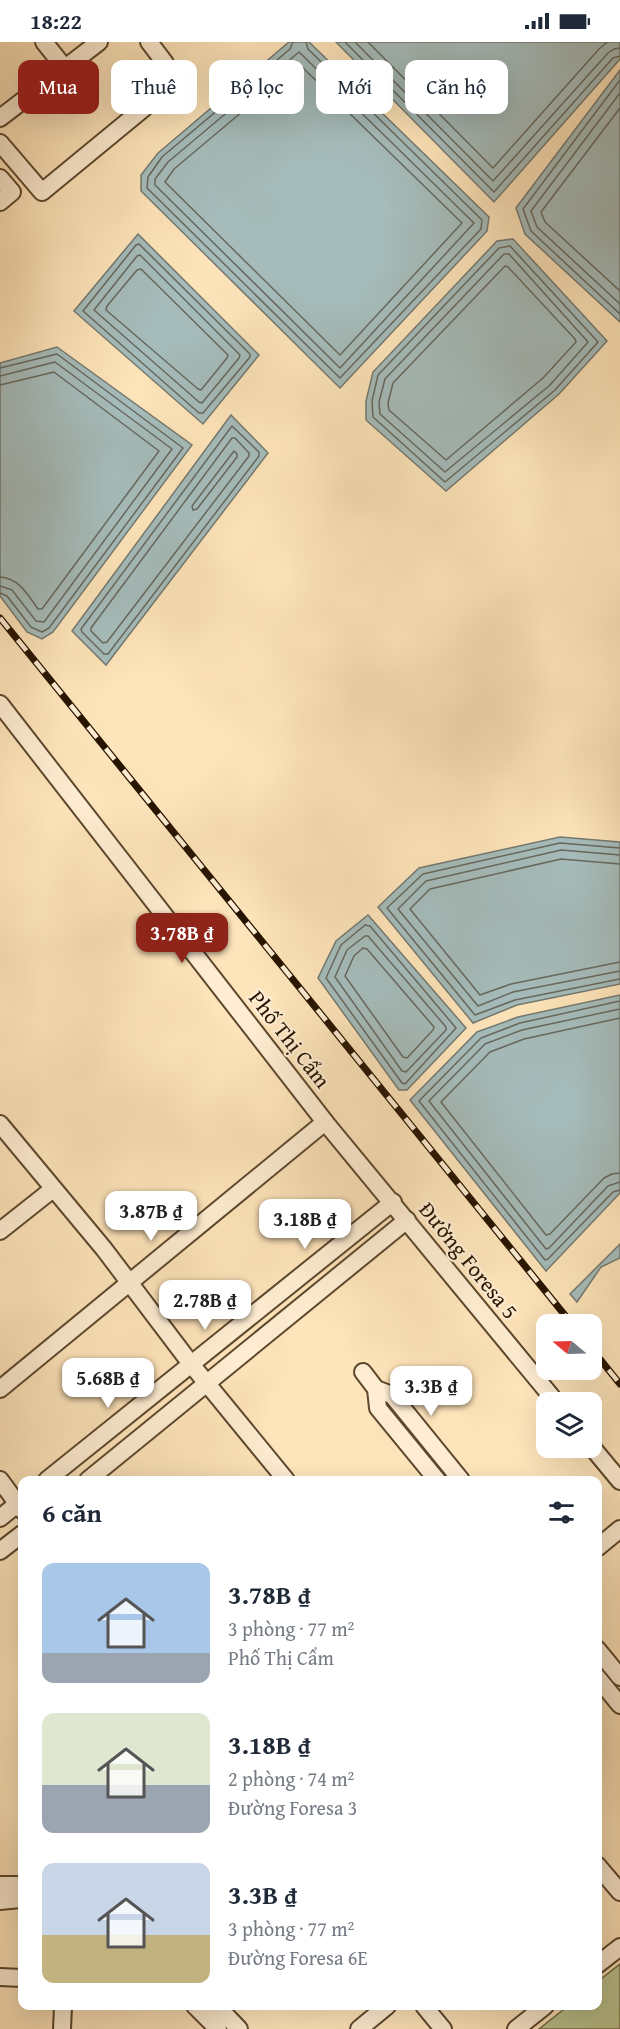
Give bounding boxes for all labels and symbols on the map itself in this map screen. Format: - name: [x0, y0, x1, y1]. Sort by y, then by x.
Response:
- pin: 3.78B ₫: [127, 913, 237, 964]
- street label: Phố Thị Cẩm: [242, 983, 338, 1095]
- pin: 3.87B ₫: [96, 1191, 206, 1242]
- street label: Đường Foresa 5: [412, 1195, 526, 1325]
- pin: 3.18B ₫: [250, 1199, 360, 1250]
- pin: 2.78B ₫: [150, 1280, 260, 1331]
- north arrow: [536, 1314, 602, 1380]
- pin: 5.68B ₫: [53, 1358, 163, 1409]
- pin: 3.3B ₫: [382, 1366, 480, 1417]

